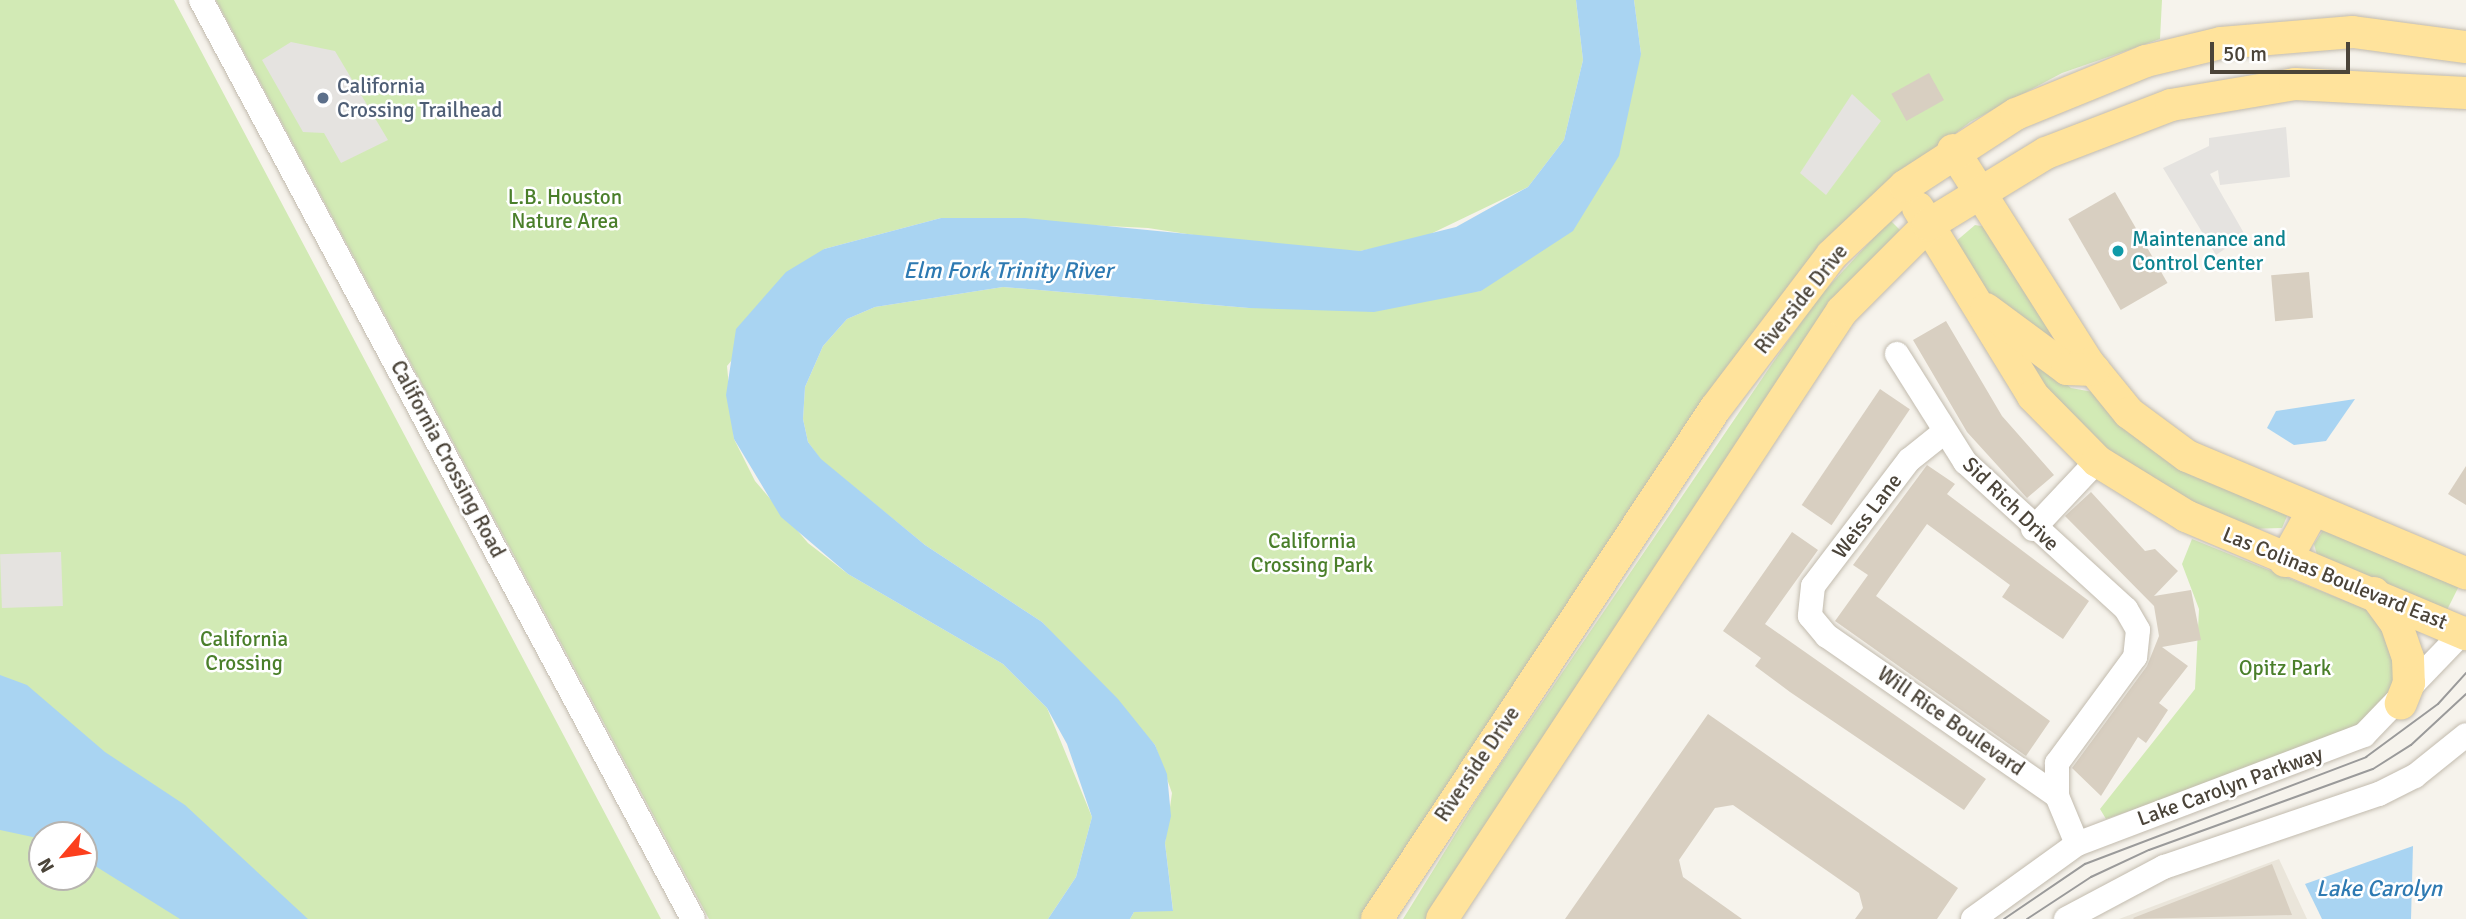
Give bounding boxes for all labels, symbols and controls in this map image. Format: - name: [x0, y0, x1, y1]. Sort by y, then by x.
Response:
- scale bar: [2214, 28, 2354, 72]
- text: 50 m: [2223, 41, 2267, 67]
- place label: California Crossing Trailhead: [337, 73, 502, 123]
- marker: California Crossing Trailhead: [315, 90, 331, 106]
- park label: L.B. Houston Nature Area: [508, 184, 622, 234]
- place label: Maintenance and Control Center: [2132, 226, 2286, 276]
- street label: Riverside Drive: [1749, 239, 1853, 359]
- marker: Maintenance and Control Center: [2110, 243, 2126, 259]
- water label: Elm Fork Trinity River: [903, 257, 1113, 285]
- street label: California Crossing Road: [385, 356, 511, 562]
- street label: Sid Rich Drive: [1958, 452, 2064, 556]
- street label: Weiss Lane: [1827, 469, 1907, 563]
- street label: Las Colinas Boulevard East: [2219, 521, 2451, 635]
- park label: California Crossing Park: [1251, 528, 1373, 578]
- park label: California Crossing: [200, 626, 288, 676]
- park label: Opitz Park: [2239, 655, 2331, 681]
- street label: Will Rice Boulevard: [1873, 661, 2029, 781]
- street label: Riverside Drive: [1429, 702, 1525, 826]
- street label: Lake Carolyn Parkway: [2134, 741, 2326, 831]
- north arrow: [28, 821, 98, 891]
- text: N: [33, 854, 60, 877]
- water label: Lake Carolyn: [2316, 875, 2442, 903]

